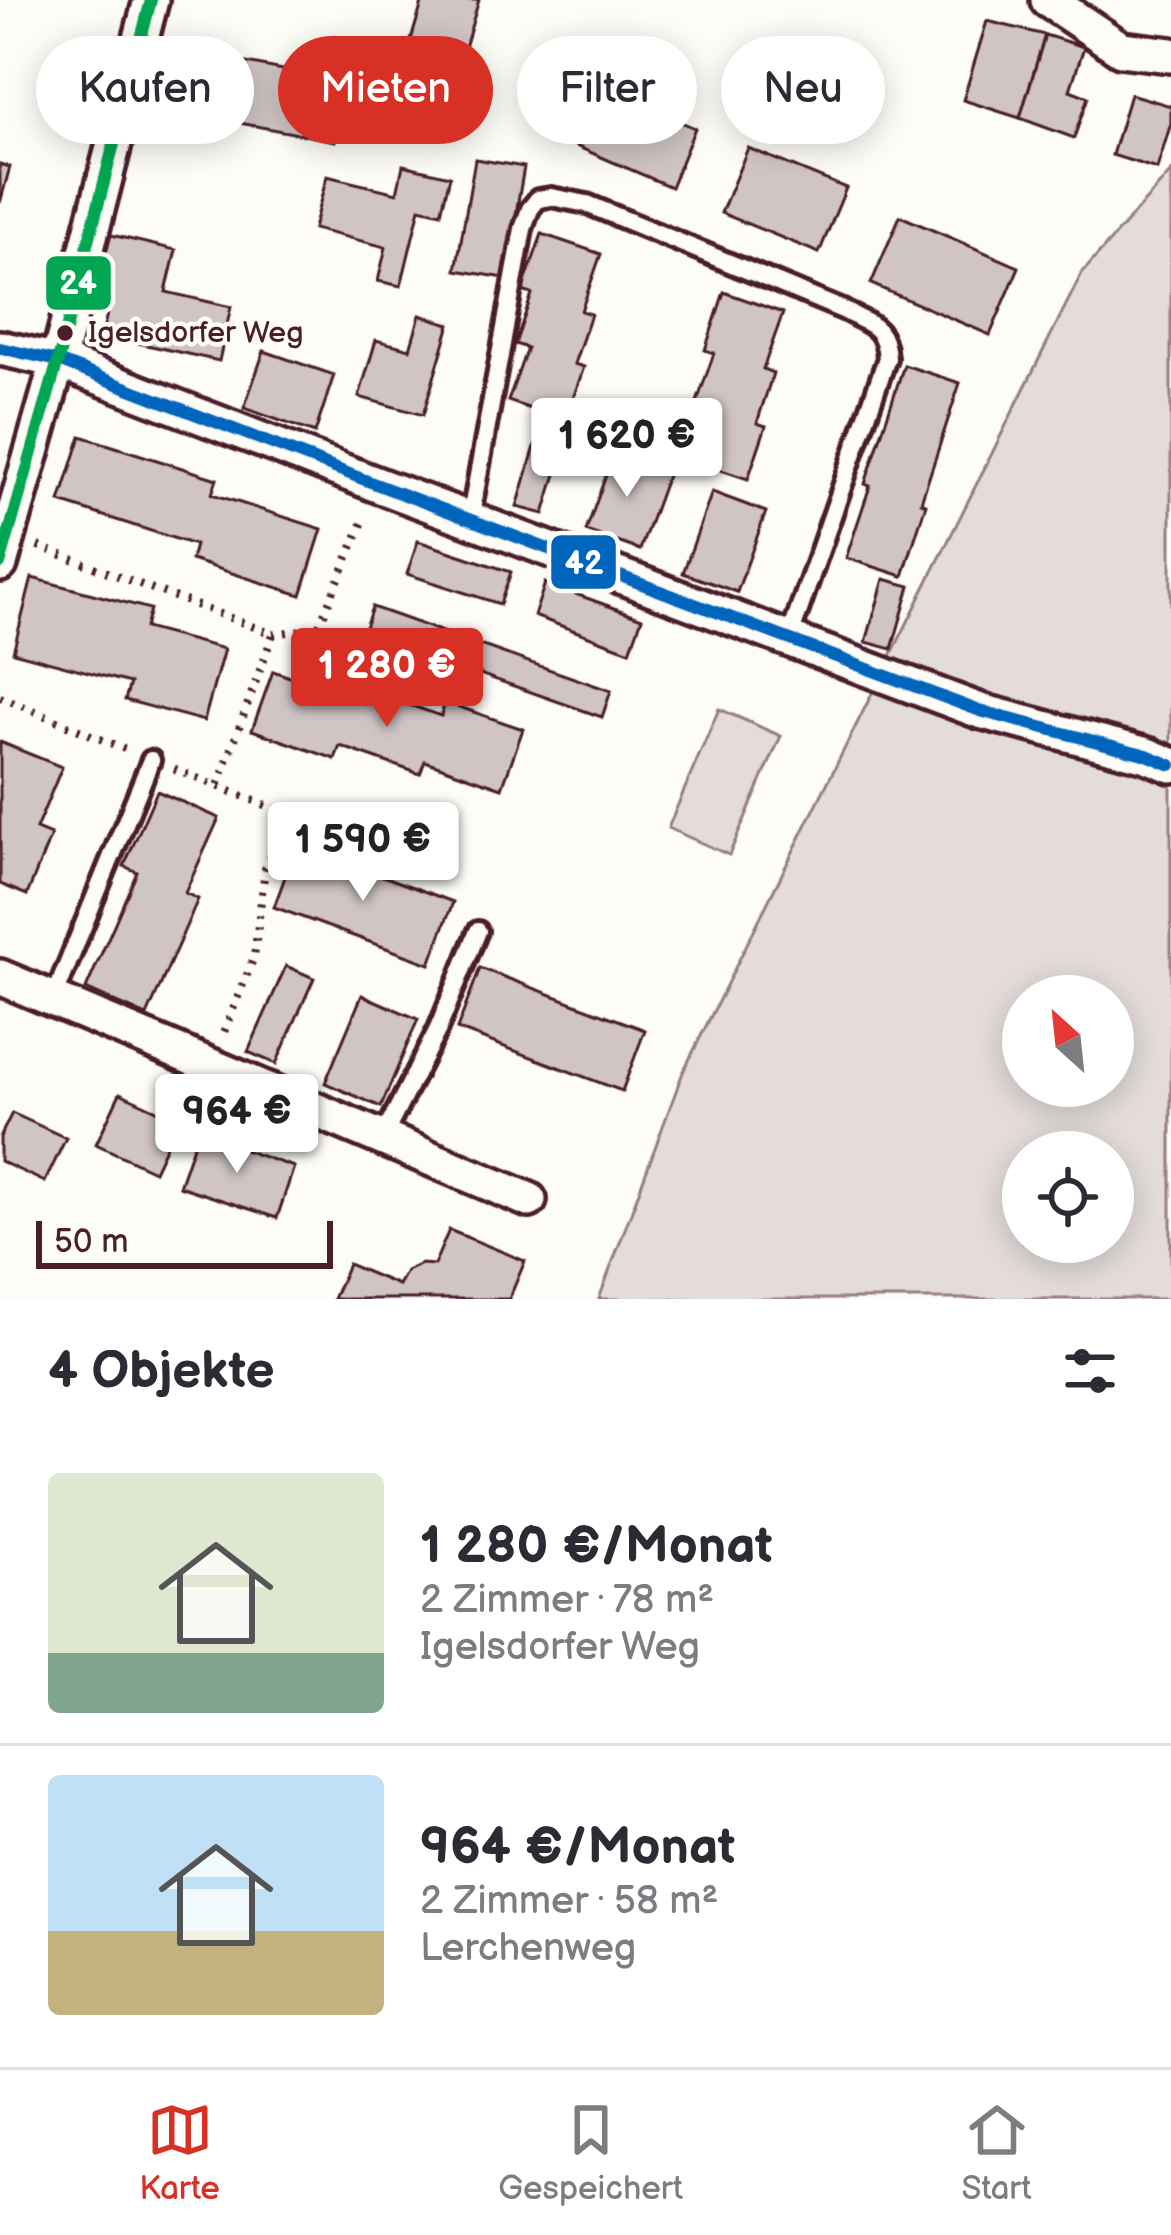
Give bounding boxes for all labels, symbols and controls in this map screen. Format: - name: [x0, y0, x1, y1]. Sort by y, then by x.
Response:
- chip: Kaufen: [36, 36, 254, 144]
- chip: Mieten: [278, 36, 493, 144]
- chip: Filter: [517, 36, 697, 144]
- chip: Neu: [721, 36, 885, 144]
- line badge: 24: [44, 254, 113, 312]
- text: 24: [59, 264, 97, 304]
- place label: Igelsdorfer Weg: [88, 315, 303, 351]
- marker: Igelsdorfer Weg: [54, 322, 76, 344]
- pin: 1 620 €: [516, 398, 738, 500]
- text: 1 620 €: [558, 413, 696, 460]
- line badge: 42: [549, 533, 618, 591]
- text: 42: [564, 544, 604, 584]
- pin: 1 280 €: [276, 628, 498, 730]
- text: 1 280 €: [318, 643, 456, 690]
- pin: 1 590 €: [252, 802, 474, 904]
- text: 1 590 €: [295, 817, 431, 864]
- north arrow: [1002, 975, 1134, 1107]
- map controls: [1002, 975, 1134, 1263]
- pin: 964 €: [153, 1074, 321, 1176]
- text: 964 €: [182, 1089, 292, 1136]
- button: locate: [1002, 1131, 1134, 1263]
- scale bar: [36, 1215, 333, 1268]
- text: 50 m: [54, 1222, 129, 1262]
- icon: filters: [1057, 1338, 1123, 1404]
- text: 4 Objekte: [48, 1341, 275, 1402]
- text: 1 280 €/Monat: [420, 1516, 773, 1577]
- icon: home: [144, 1521, 288, 1665]
- text: 2 Zimmer · 78 m²: [420, 1577, 714, 1624]
- text: Igelsdorfer Weg: [420, 1624, 700, 1671]
- text: 964 €/Monat: [420, 1817, 735, 1878]
- icon: home: [144, 1823, 288, 1967]
- text: 2 Zimmer · 58 m²: [420, 1878, 718, 1925]
- text: Lerchenweg: [420, 1925, 636, 1972]
- tab: Karte: [139, 2097, 220, 2209]
- tab: Gespeichert: [498, 2097, 683, 2209]
- tab: Start: [962, 2097, 1032, 2209]

